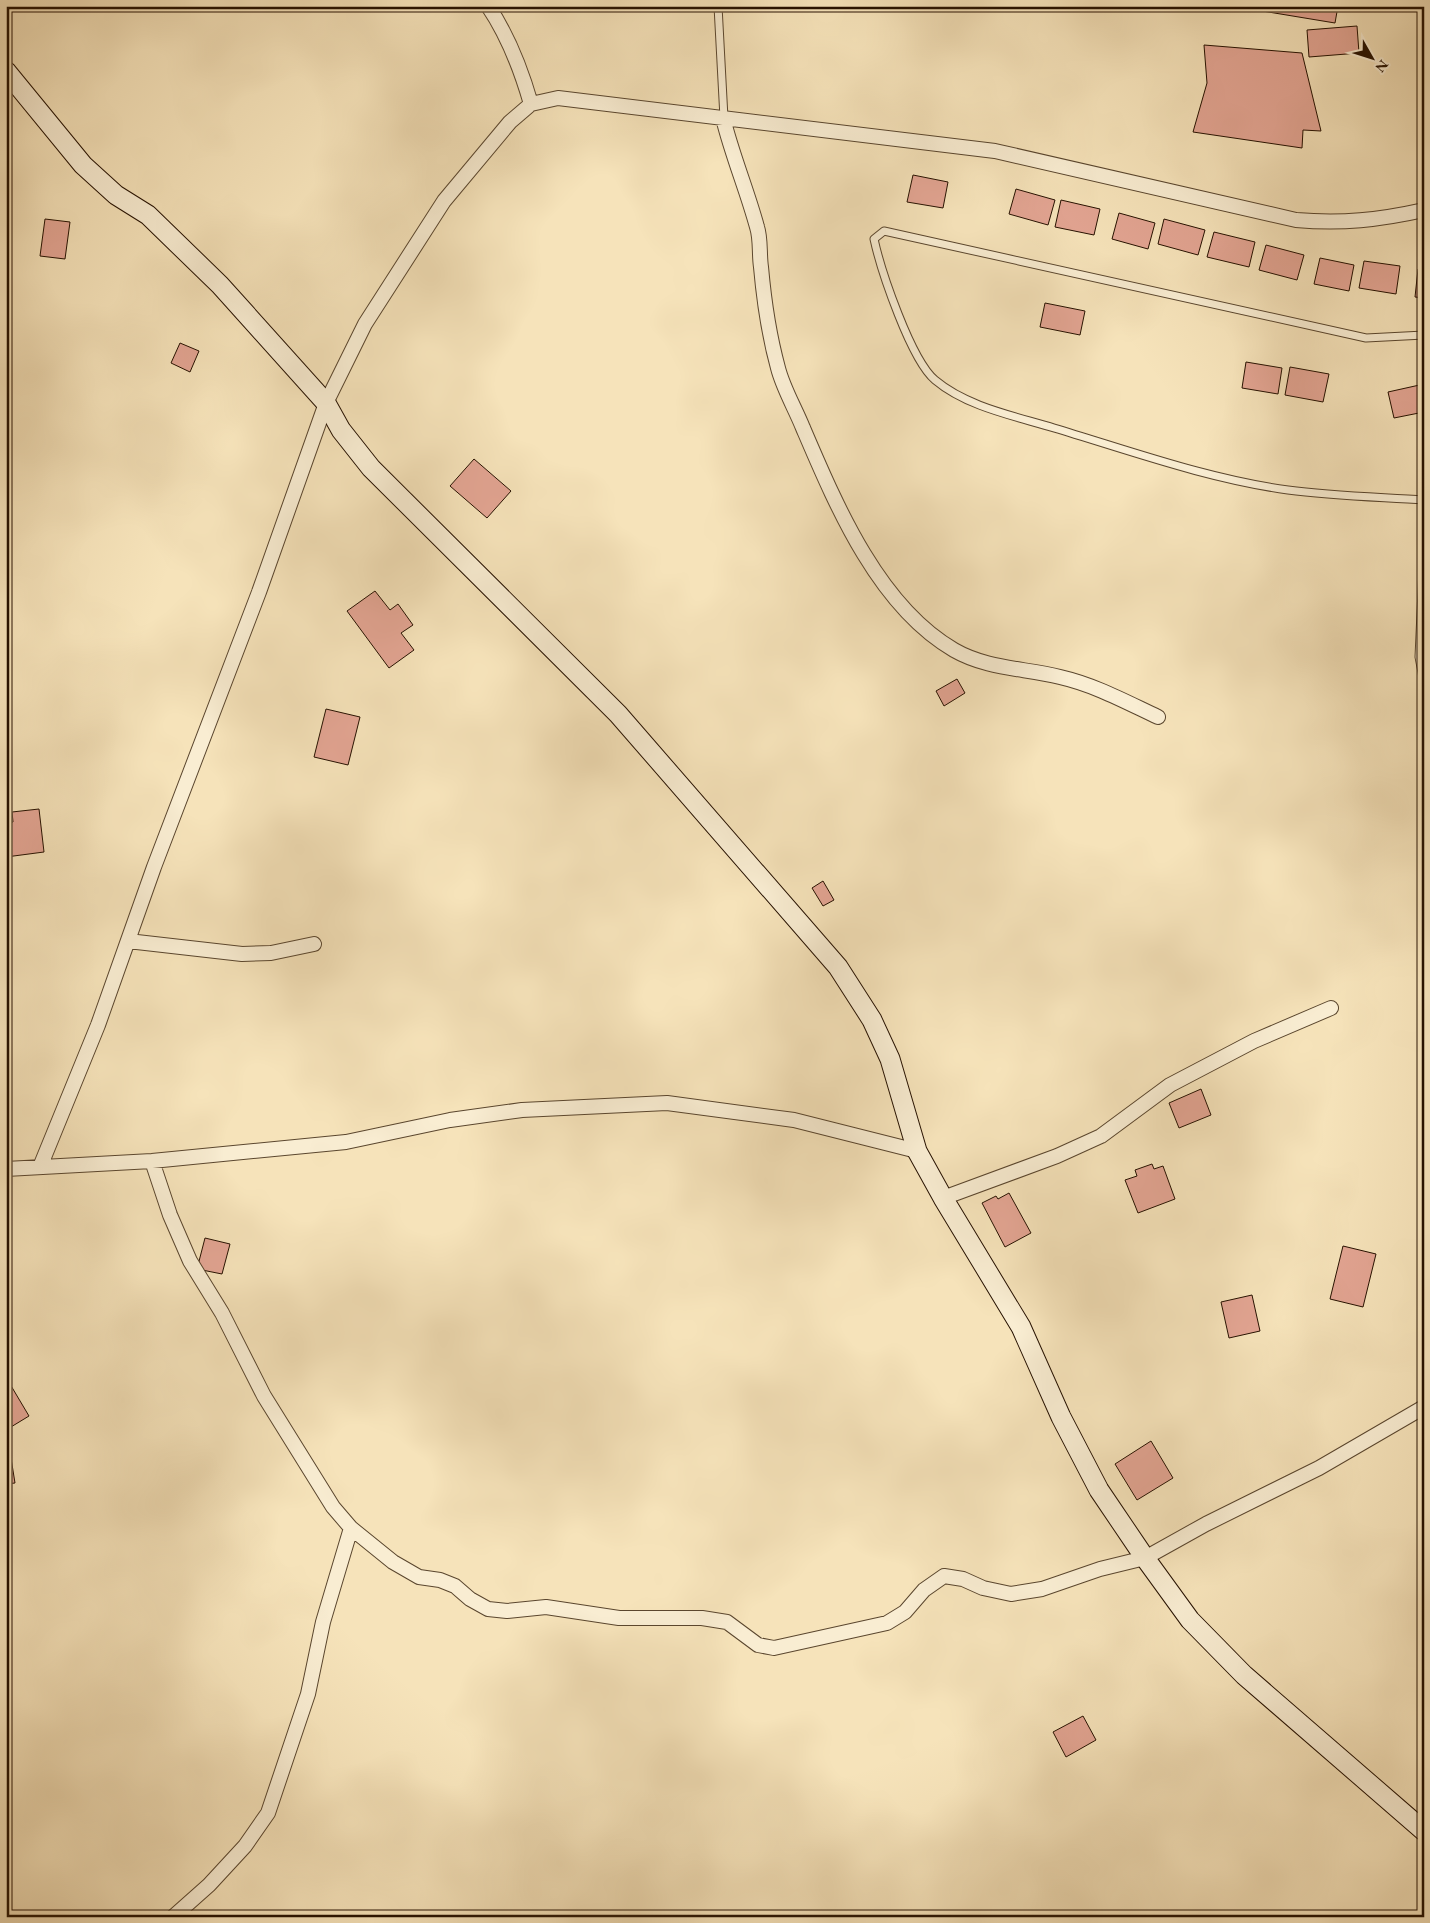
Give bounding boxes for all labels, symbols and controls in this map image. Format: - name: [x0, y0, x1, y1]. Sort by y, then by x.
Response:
- north arrow: [1348, 32, 1398, 82]
- text: N: [1371, 56, 1393, 77]

